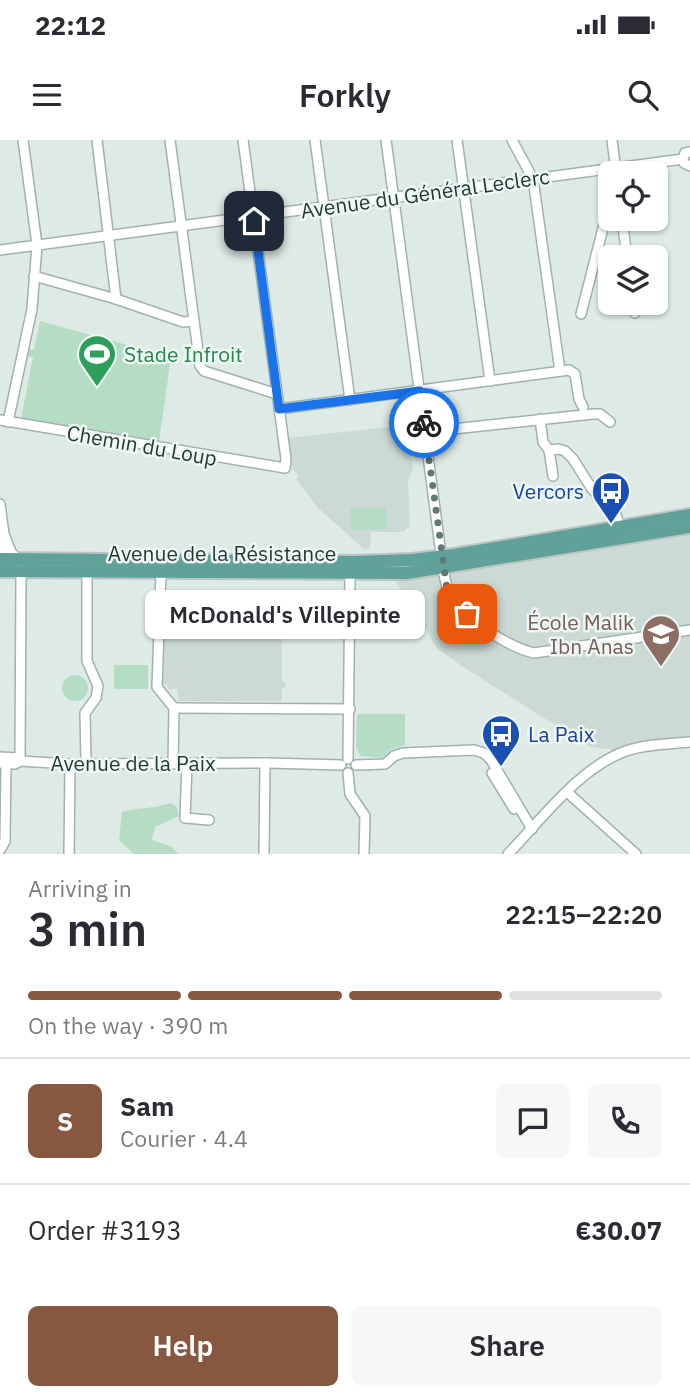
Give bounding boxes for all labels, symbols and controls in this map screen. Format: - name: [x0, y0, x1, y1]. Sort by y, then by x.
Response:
- text: 22:12: [35, 8, 106, 42]
- text: Forkly: [299, 74, 391, 116]
- icon: menu: [28, 76, 66, 114]
- icon: search: [624, 76, 662, 114]
- map controls: [598, 161, 668, 315]
- button: locate: [598, 161, 668, 231]
- street label: Avenue du Général Leclerc: [299, 162, 551, 224]
- pin: [224, 191, 284, 251]
- icon: home: [235, 202, 273, 240]
- button: layers: [598, 245, 668, 315]
- sports icon: Stade Infroit: [76, 333, 118, 388]
- place label: Stade Infroit: [124, 340, 243, 368]
- courier: [389, 388, 459, 458]
- icon: bike: [405, 404, 443, 442]
- street label: Chemin du Loup: [65, 418, 219, 472]
- bus stop icon: Vercors: [590, 470, 632, 525]
- place label: Vercors: [513, 477, 584, 505]
- street label: Avenue de la Résistance: [108, 539, 336, 567]
- pin: [437, 584, 497, 644]
- callout: McDonald's Villepinte: [145, 589, 425, 638]
- icon: bag: [448, 595, 486, 633]
- text: McDonald's Villepinte: [169, 599, 401, 629]
- place label: École Malik Ibn Anas: [527, 608, 634, 660]
- school or university icon: École Malik Ibn Anas: [640, 613, 682, 668]
- bus stop icon: La Paix: [480, 713, 522, 768]
- place label: La Paix: [528, 720, 595, 748]
- street label: Avenue de la Paix: [50, 749, 216, 777]
- text: Arriving in: [28, 873, 132, 903]
- text: 22:15–22:20: [505, 897, 662, 931]
- text: 3 min: [28, 899, 147, 959]
- text: On the way · 390 m: [28, 1010, 228, 1040]
- button: chat: [496, 1084, 570, 1158]
- button: phone: [588, 1084, 662, 1158]
- text: Sam: [120, 1089, 174, 1123]
- text: S: [57, 1104, 73, 1138]
- text: Courier · 4.4: [120, 1123, 248, 1153]
- text: Order #3193: [28, 1213, 182, 1247]
- text: €30.07: [575, 1213, 662, 1247]
- button: Help: [28, 1306, 338, 1386]
- button: Share: [352, 1306, 662, 1386]

